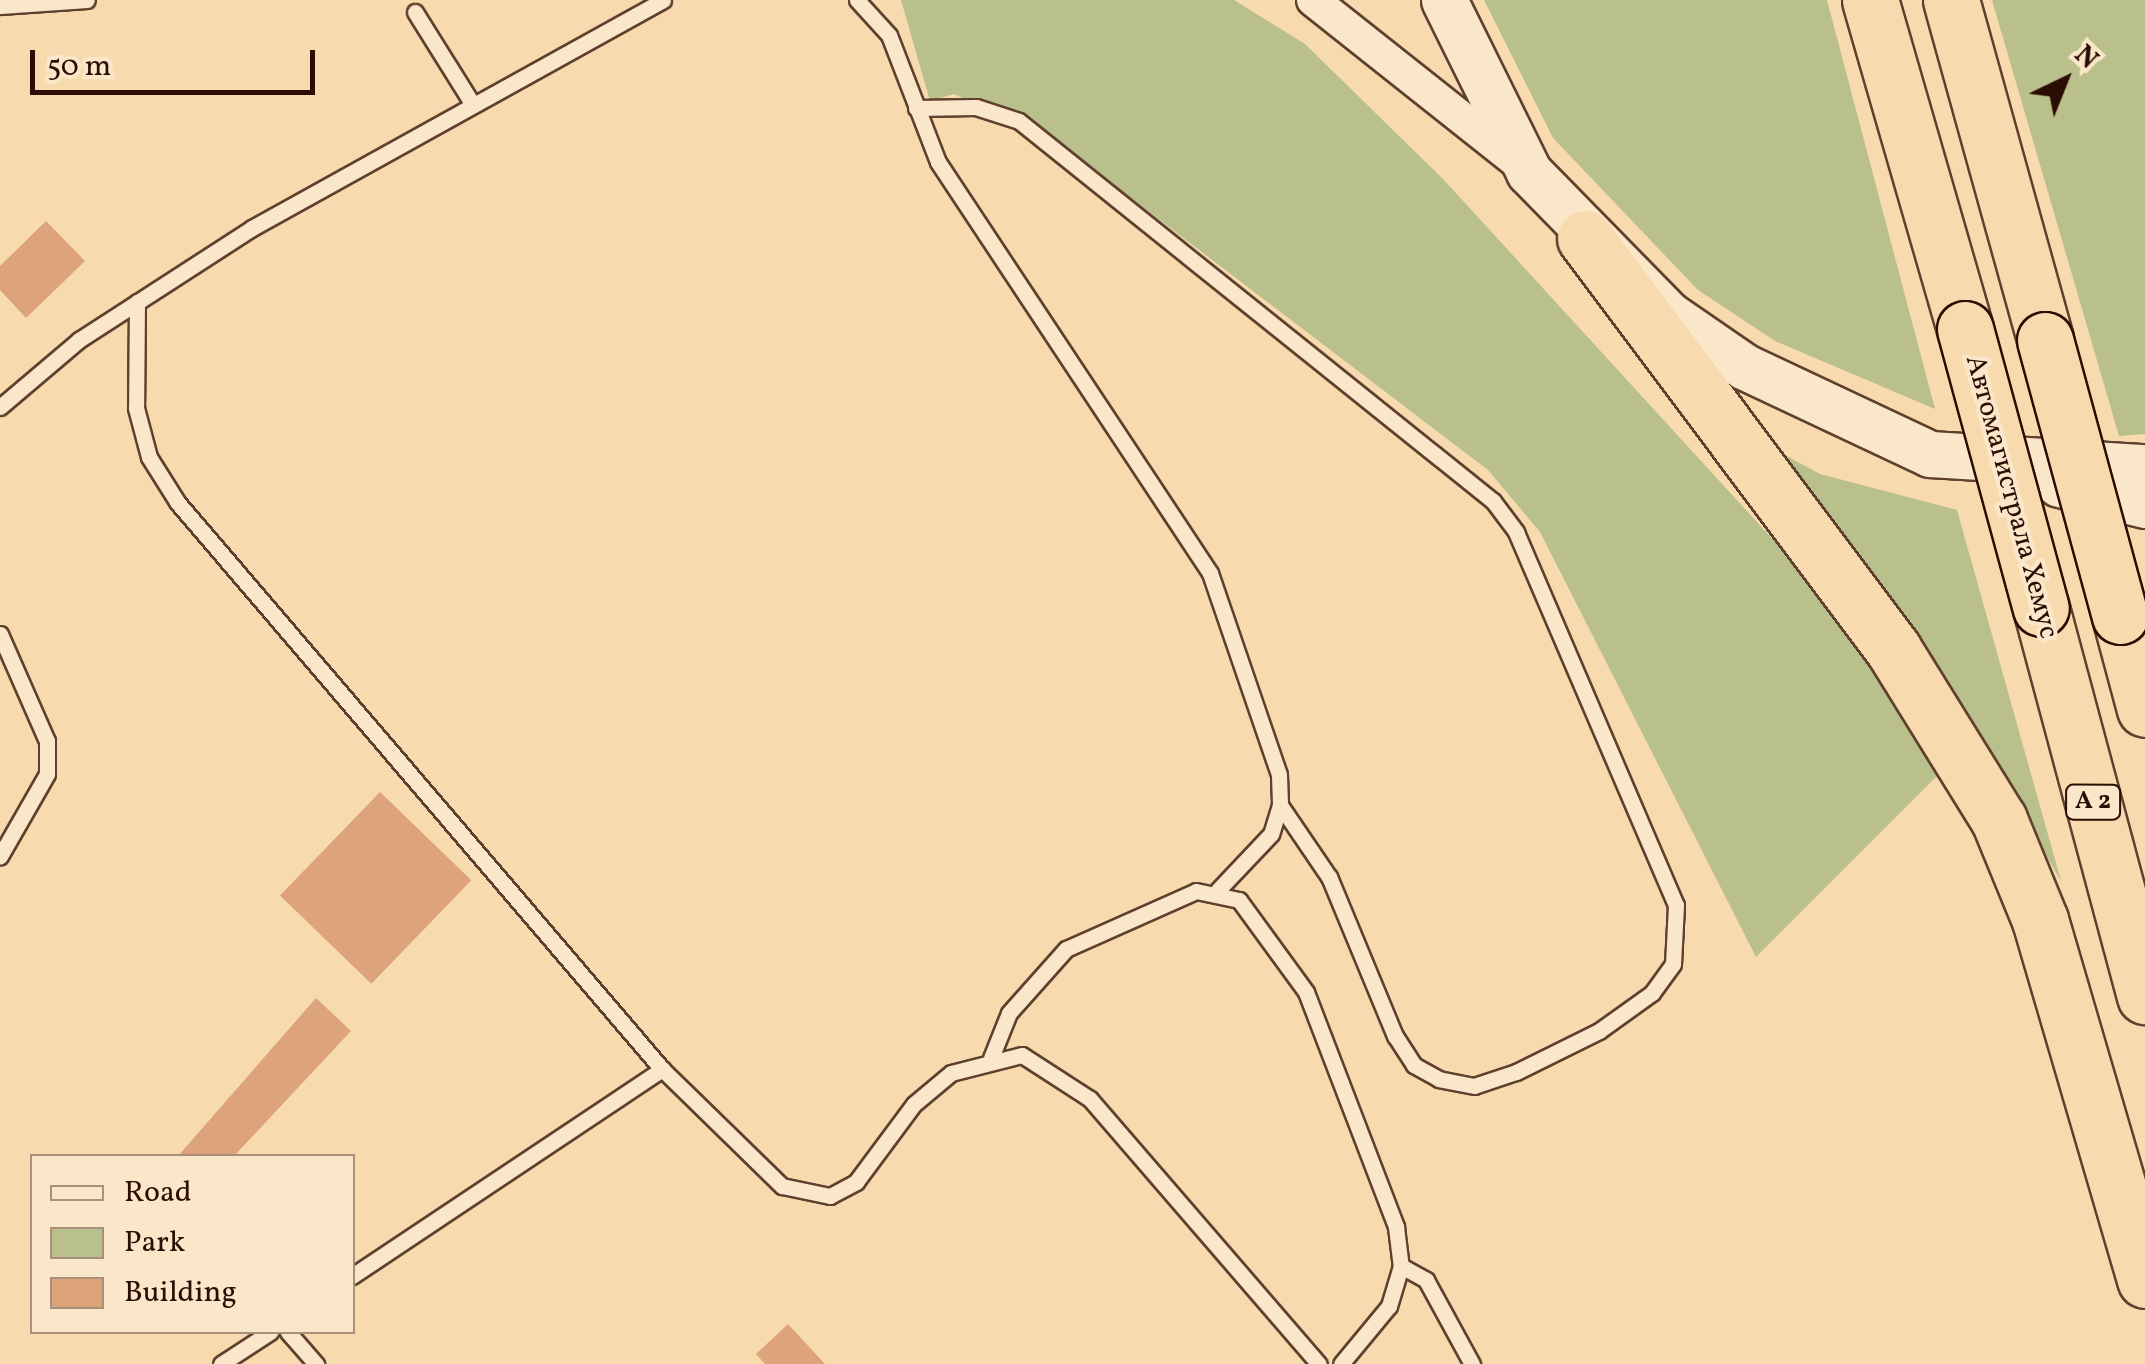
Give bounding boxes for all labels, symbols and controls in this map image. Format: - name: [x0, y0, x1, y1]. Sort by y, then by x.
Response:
- scale bar: [35, 30, 320, 92]
- north arrow: [2015, 30, 2115, 130]
- text: N: [2065, 36, 2107, 79]
- text: 50 m: [47, 46, 111, 88]
- street label: Автомагистрала Хемус: [1957, 352, 2065, 642]
- road number: A 2: [2063, 782, 2123, 822]
- legend: [30, 1154, 355, 1334]
- text: Road: [124, 1172, 192, 1214]
- text: Park: [124, 1222, 185, 1264]
- text: Building: [124, 1272, 237, 1314]

